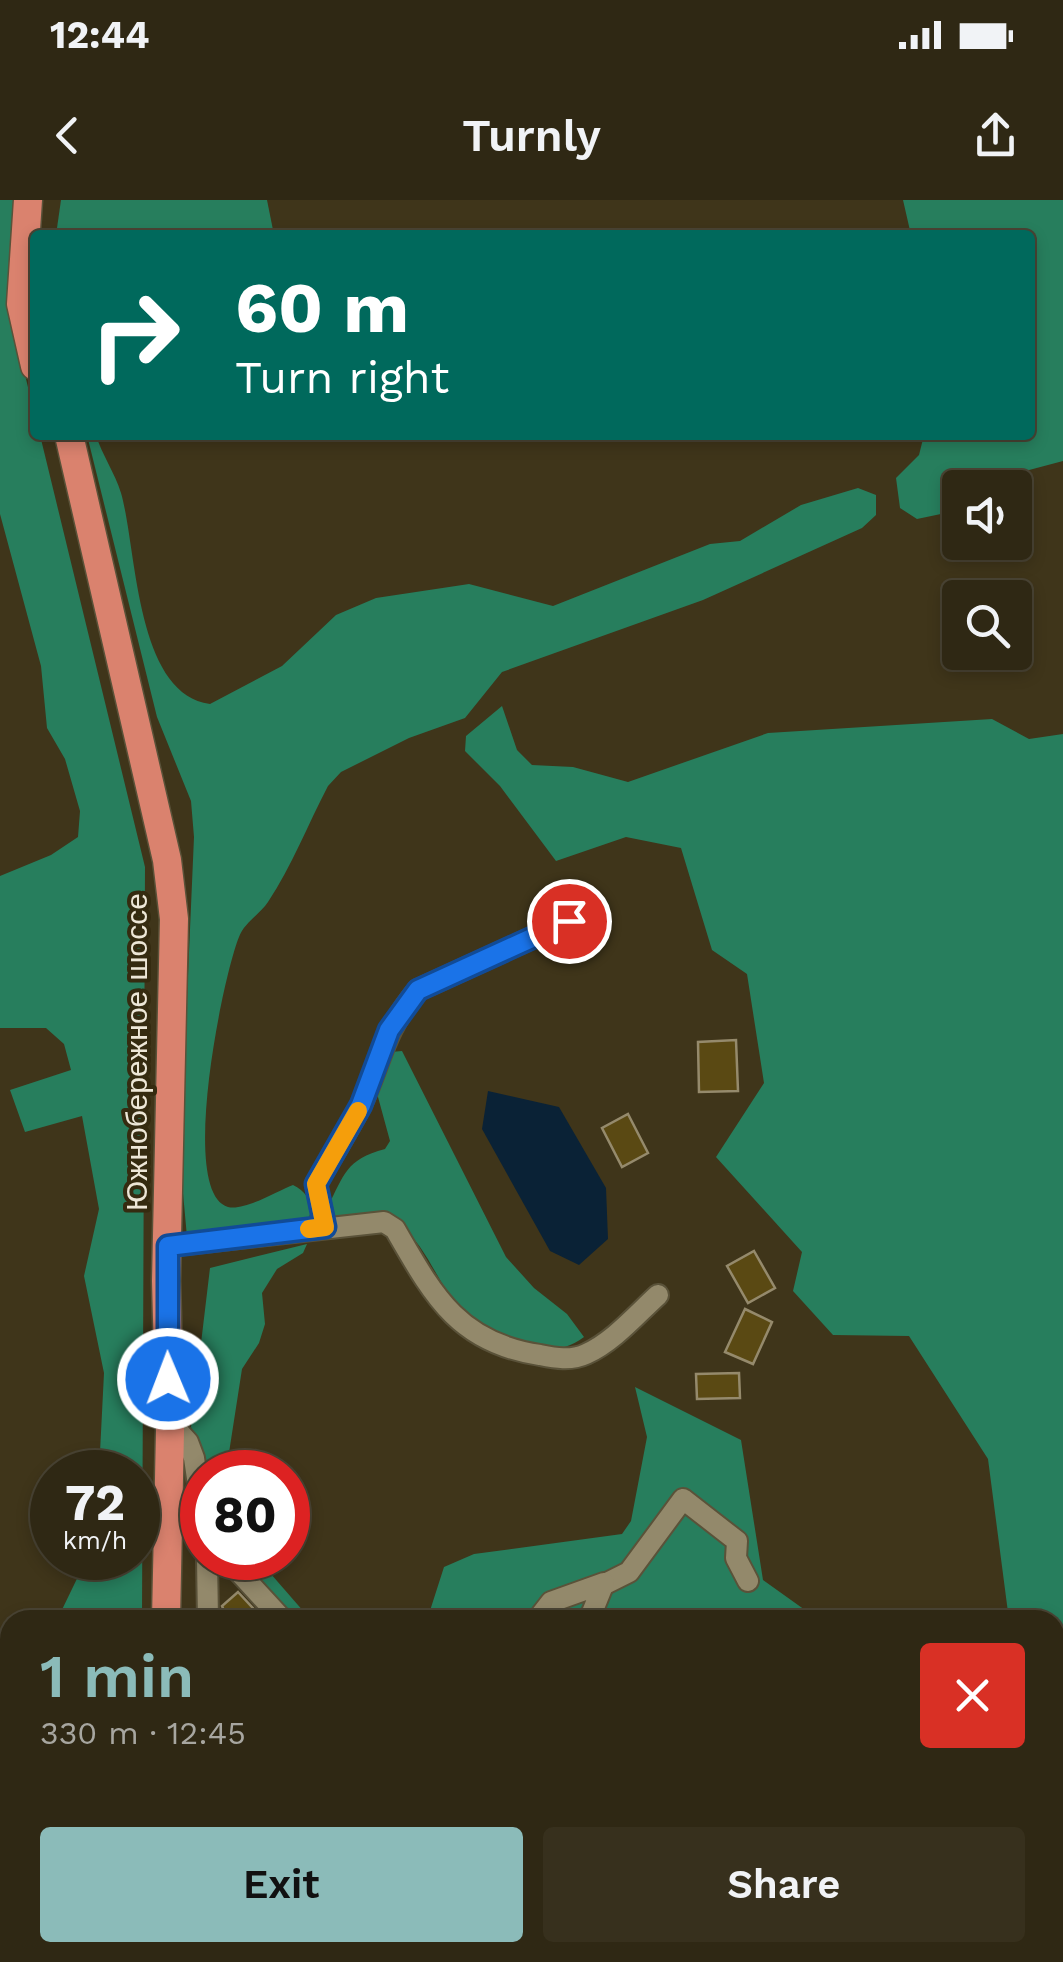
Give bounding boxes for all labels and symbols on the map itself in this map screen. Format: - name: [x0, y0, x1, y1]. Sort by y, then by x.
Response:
- pin: [527, 879, 612, 964]
- street label: Южнобережное шоссе: [119, 893, 154, 1211]
- position arrow: [116, 1327, 220, 1431]
- speed limit sign: 80: [180, 1450, 310, 1580]

